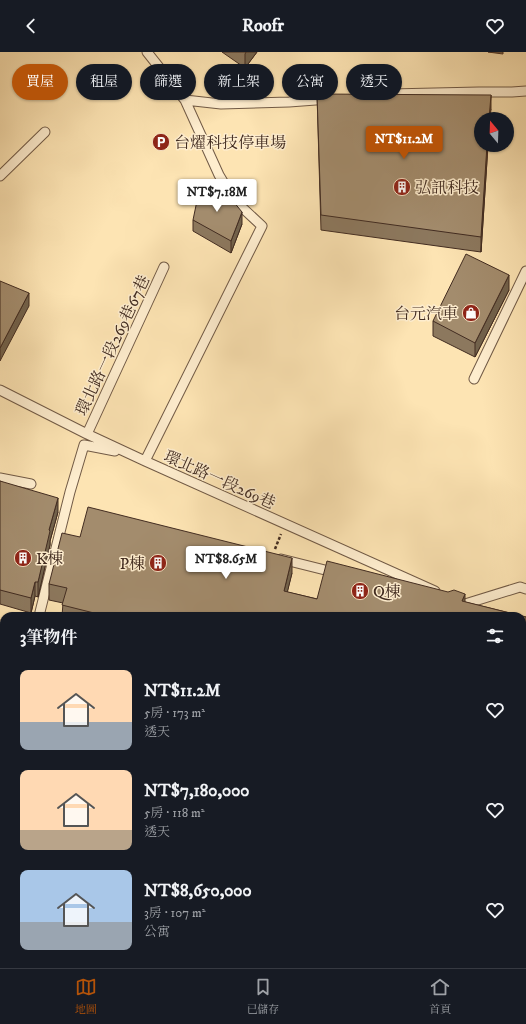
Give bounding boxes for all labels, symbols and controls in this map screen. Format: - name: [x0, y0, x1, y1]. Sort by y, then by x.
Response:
- icon: back: [20, 15, 42, 37]
- text: Roofr: [242, 15, 284, 37]
- icon: heart: [484, 15, 506, 37]
- chip: 買屋: [12, 64, 68, 100]
- chip: 租屋: [76, 64, 132, 100]
- chip: 篩選: [140, 64, 196, 100]
- chip: 新上架: [204, 64, 274, 100]
- chip: 公寓: [282, 64, 338, 100]
- chip: 透天: [346, 64, 402, 100]
- north arrow: [474, 112, 514, 152]
- map controls: [474, 112, 514, 152]
- pin: NT$11.2M: [363, 126, 445, 160]
- text: NT$11.2M: [375, 131, 433, 147]
- parking icon: 台燿科技停車場: [151, 132, 171, 152]
- place label: 台燿科技停車場: [174, 133, 286, 153]
- building icon: 弘訊科技: [392, 177, 412, 197]
- place label: 弘訊科技: [415, 178, 479, 198]
- pin: NT$7.18M: [176, 179, 258, 213]
- text: NT$7.18M: [187, 184, 247, 200]
- street label: 環北路一段269巷67巷: [72, 272, 154, 419]
- shop icon: 台元汽車: [461, 303, 481, 323]
- place label: 台元汽車: [394, 304, 458, 324]
- street label: 環北路一段269巷: [161, 446, 279, 513]
- pin: NT$8.65M: [185, 546, 267, 580]
- building icon: K棟: [13, 548, 33, 568]
- place label: K棟: [36, 549, 63, 569]
- text: NT$8.65M: [195, 551, 257, 567]
- building icon: P棟: [148, 553, 168, 573]
- place label: P棟: [120, 554, 145, 574]
- building icon: Q棟: [350, 581, 370, 601]
- place label: Q棟: [373, 582, 401, 602]
- icon: filters: [484, 625, 506, 647]
- text: 3筆物件: [20, 627, 77, 649]
- text: NT$11.2M: [144, 680, 221, 702]
- icon: home: [52, 686, 100, 734]
- icon: heart: [484, 699, 506, 721]
- text: 5房 · 173 m²: [144, 705, 205, 721]
- text: 透天: [144, 724, 170, 740]
- text: NT$7,180,000: [144, 780, 249, 802]
- icon: home: [52, 786, 100, 834]
- icon: heart: [484, 799, 506, 821]
- text: 5房 · 118 m²: [144, 805, 205, 821]
- text: 透天: [144, 824, 170, 840]
- text: NT$8,650,000: [144, 880, 252, 902]
- icon: home: [52, 886, 100, 934]
- icon: heart: [484, 899, 506, 921]
- text: 3房 · 107 m²: [144, 905, 206, 921]
- text: 公寓: [144, 924, 170, 940]
- tab: 地圖: [75, 976, 97, 1017]
- tab: 已儲存: [246, 976, 279, 1017]
- tab: 首頁: [429, 976, 451, 1017]

